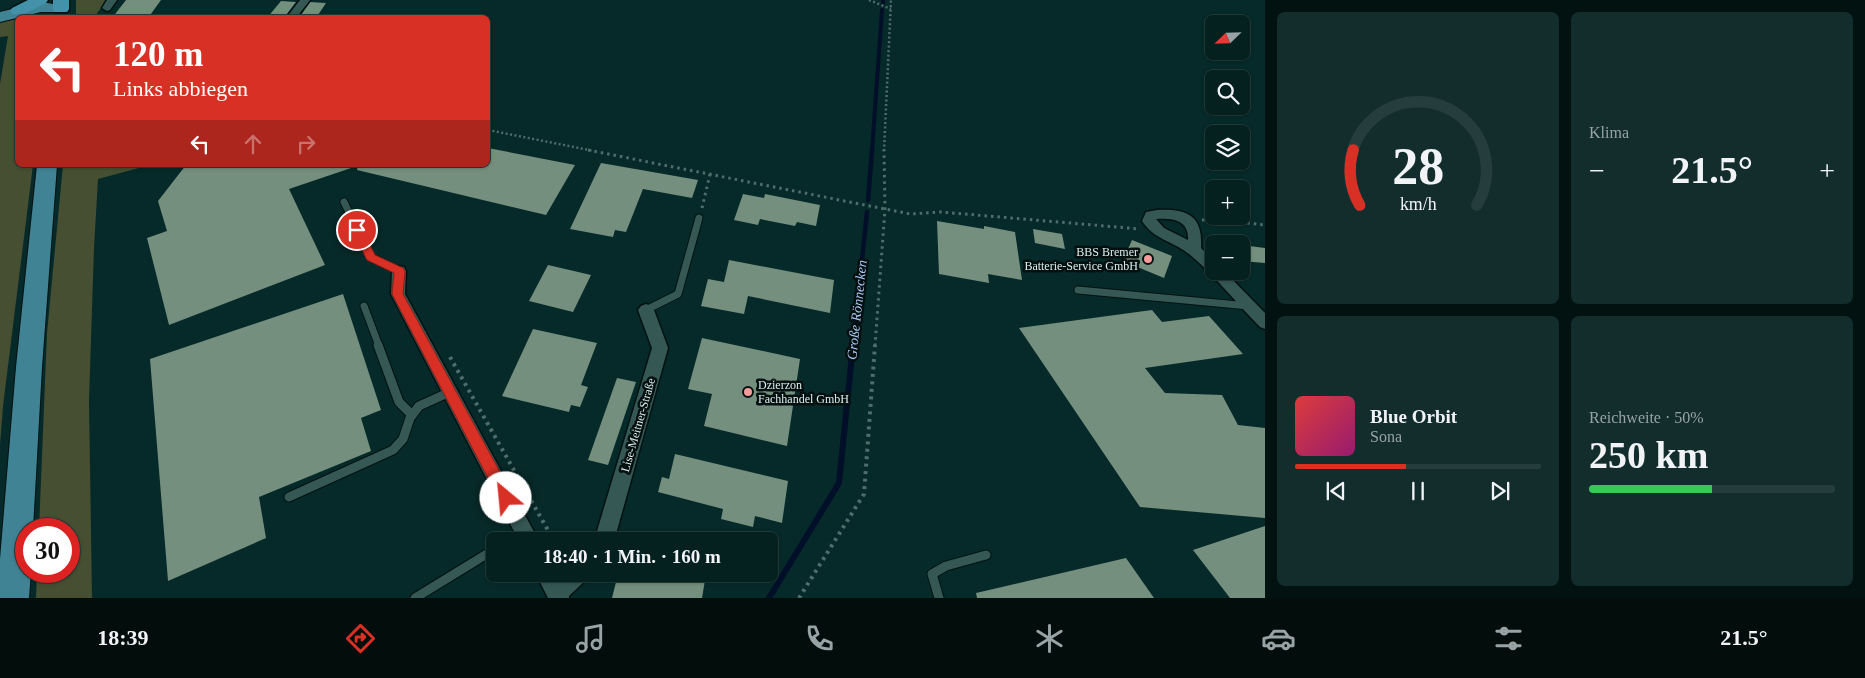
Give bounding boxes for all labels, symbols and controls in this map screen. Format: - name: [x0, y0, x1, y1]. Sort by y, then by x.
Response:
- north arrow: [1205, 15, 1250, 60]
- map controls: [1205, 15, 1250, 280]
- icon: left: [30, 35, 95, 100]
- text: 120 m: [113, 35, 203, 74]
- button: search: [1205, 70, 1250, 115]
- text: Links abbiegen: [113, 76, 248, 101]
- text: Klima: [1589, 124, 1629, 141]
- button: layers: [1205, 125, 1250, 170]
- icon: left: [186, 130, 214, 158]
- icon: ahead: [239, 130, 267, 158]
- icon: right: [292, 130, 320, 158]
- text: 28: [1392, 138, 1444, 195]
- text: 21.5°: [1671, 149, 1753, 191]
- text: −: [1589, 155, 1605, 186]
- text: +: [1819, 155, 1835, 186]
- button: +: [1205, 180, 1250, 225]
- text: km/h: [1400, 194, 1436, 214]
- pin: [336, 209, 378, 251]
- icon: arrive: [343, 216, 371, 244]
- button: −: [1205, 235, 1250, 280]
- place label: BBS Bremer Batterie-Service GmbH: [1024, 245, 1138, 273]
- marker: BBS Bremer Batterie-Service GmbH: [1142, 253, 1154, 265]
- water label: Große Rönnecken: [844, 259, 870, 361]
- street label: Lise-Meitner-Straße: [618, 376, 658, 474]
- place label: Dzierzon Fachhandel GmbH: [758, 378, 849, 406]
- marker: Dzierzon Fachhandel GmbH: [742, 386, 754, 398]
- text: Blue Orbit: [1370, 406, 1457, 427]
- text: Reichweite · 50%: [1589, 409, 1704, 426]
- text: Sona: [1370, 428, 1402, 445]
- text: 250 km: [1589, 434, 1708, 476]
- position arrow: [479, 471, 531, 523]
- icon: previous: [1322, 477, 1350, 505]
- icon: pause: [1404, 477, 1432, 505]
- icon: next: [1486, 477, 1514, 505]
- speed limit sign: 30: [15, 518, 80, 583]
- text: 18:40 · 1 Min. · 160 m: [543, 546, 721, 567]
- icon: directions: [343, 621, 378, 656]
- icon: music: [573, 621, 608, 656]
- icon: phone: [802, 621, 837, 656]
- icon: climate: [1032, 621, 1067, 656]
- icon: car: [1261, 621, 1296, 656]
- icon: filters: [1491, 621, 1526, 656]
- text: 18:39: [97, 625, 149, 650]
- text: 21.5°: [1720, 625, 1768, 650]

